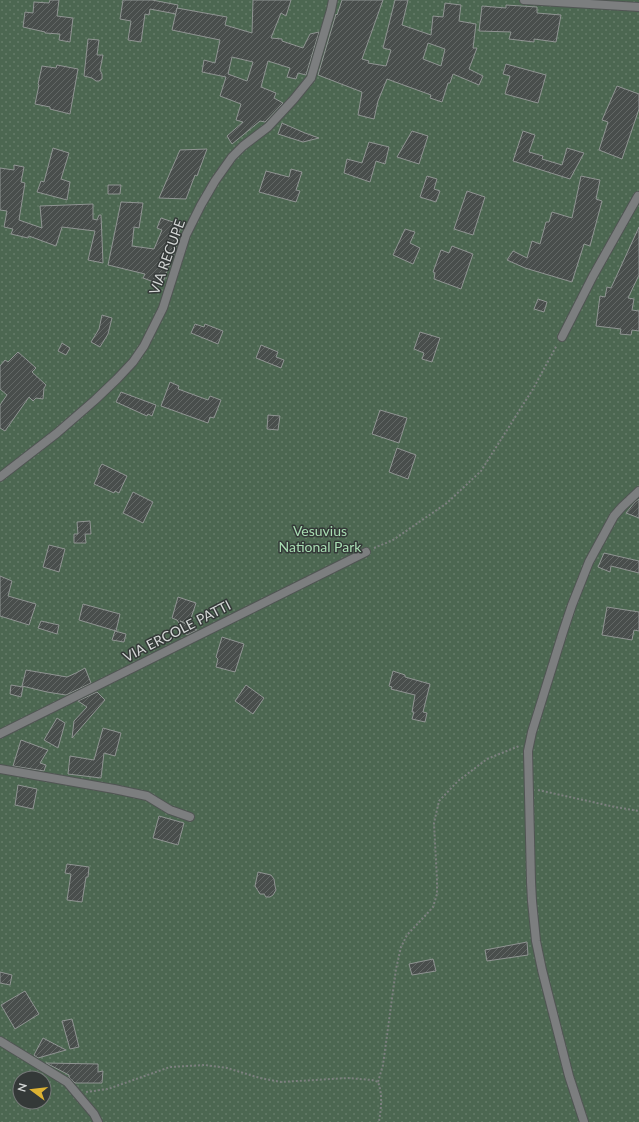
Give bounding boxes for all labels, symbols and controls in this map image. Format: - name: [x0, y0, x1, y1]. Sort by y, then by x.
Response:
- street label: VIA RECUPE: [145, 217, 188, 297]
- park label: Vesuvius National Park: [279, 522, 362, 555]
- street label: VIA ERCOLE PATTI: [120, 596, 233, 665]
- north arrow: [12, 1070, 52, 1110]
- text: N: [14, 1082, 29, 1093]

